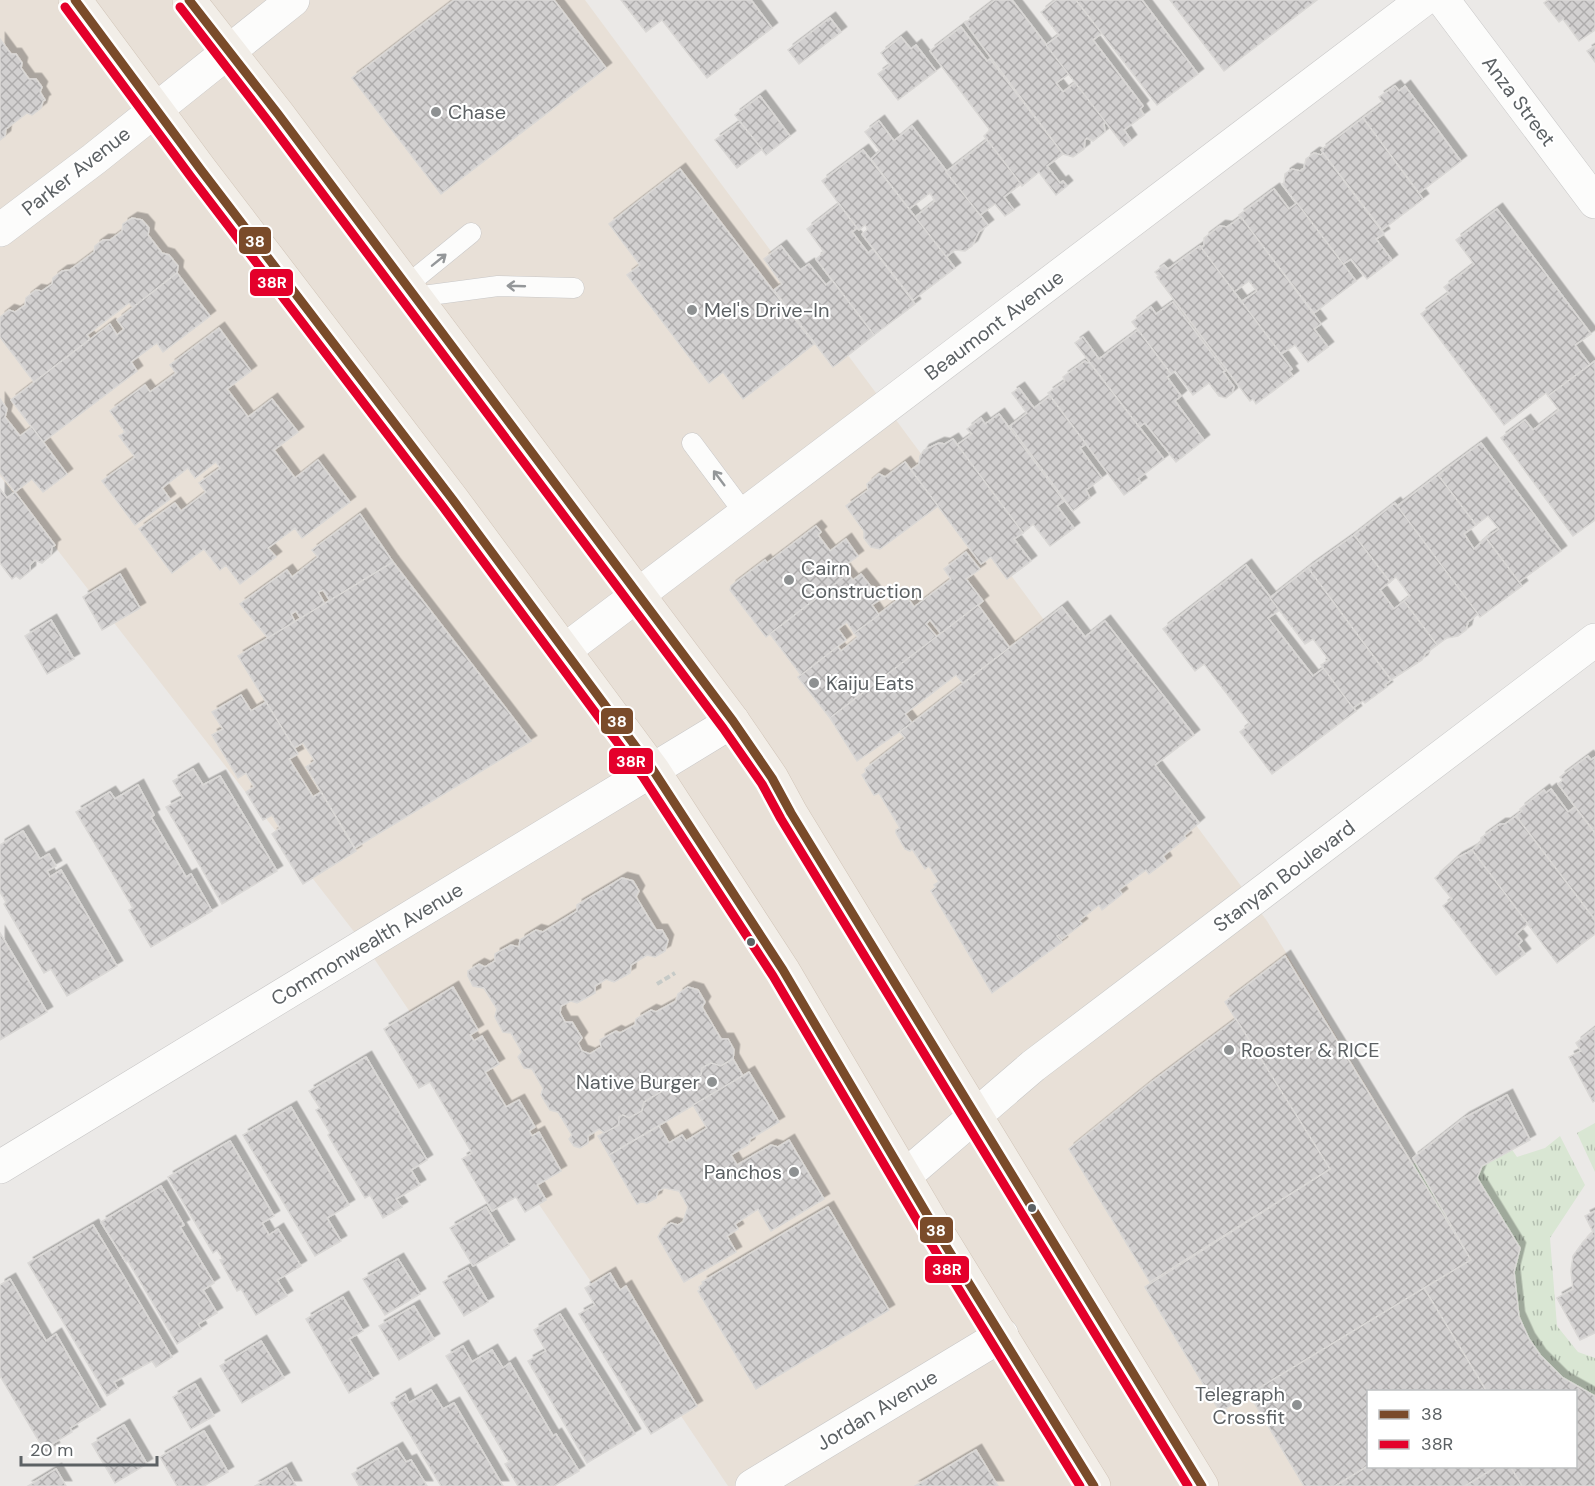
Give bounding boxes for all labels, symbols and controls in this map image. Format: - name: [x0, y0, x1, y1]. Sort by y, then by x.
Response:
- street label: Anza Street: [1476, 51, 1562, 152]
- place label: Chase: [448, 99, 506, 125]
- marker: Chase: [429, 105, 443, 119]
- street label: Parker Avenue: [16, 120, 136, 222]
- line badge: 38: [238, 226, 272, 255]
- text: 38: [245, 231, 265, 252]
- one-way arrow: [430, 253, 446, 266]
- street label: Beaumont Avenue: [919, 264, 1069, 386]
- line badge: 38R: [249, 268, 294, 297]
- text: 38R: [257, 272, 287, 293]
- one-way arrow: [506, 281, 526, 292]
- place label: Mel's Drive-In: [704, 297, 830, 323]
- marker: Mel's Drive-In: [685, 303, 699, 317]
- one-way arrow: [712, 471, 725, 487]
- place label: Cairn Construction: [801, 555, 922, 604]
- marker: Cairn Construction: [782, 573, 796, 587]
- place label: Kaiju Eats: [826, 670, 914, 696]
- marker: Kaiju Eats: [807, 676, 821, 690]
- line badge: 38: [600, 707, 634, 735]
- text: 38: [607, 711, 627, 732]
- line badge: 38R: [608, 747, 654, 775]
- text: 38R: [616, 751, 646, 772]
- street label: Stanyan Boulevard: [1208, 814, 1360, 938]
- street label: Commonwealth Avenue: [266, 876, 468, 1012]
- unlabelled marker: [745, 936, 757, 948]
- place label: Rooster & RICE: [1241, 1037, 1379, 1063]
- marker: Rooster & RICE: [1222, 1043, 1236, 1057]
- place label: Native Burger: [576, 1069, 700, 1095]
- marker: Native Burger: [705, 1075, 719, 1089]
- place label: Panchos: [704, 1159, 782, 1185]
- marker: Panchos: [787, 1165, 801, 1179]
- unlabelled marker: [1026, 1202, 1038, 1214]
- line badge: 38: [919, 1216, 954, 1244]
- text: 38: [926, 1220, 946, 1241]
- line badge: 38R: [924, 1255, 970, 1284]
- text: 38R: [932, 1259, 962, 1280]
- street label: Jordan Avenue: [812, 1364, 942, 1456]
- place label: Telegraph Crossfit: [1195, 1381, 1285, 1430]
- legend: [1367, 1390, 1577, 1468]
- marker: Telegraph Crossfit: [1290, 1398, 1304, 1412]
- text: 38: [1421, 1402, 1443, 1426]
- scale bar: [21, 1429, 158, 1467]
- text: 38R: [1421, 1432, 1453, 1456]
- text: 20 m: [30, 1438, 73, 1462]

